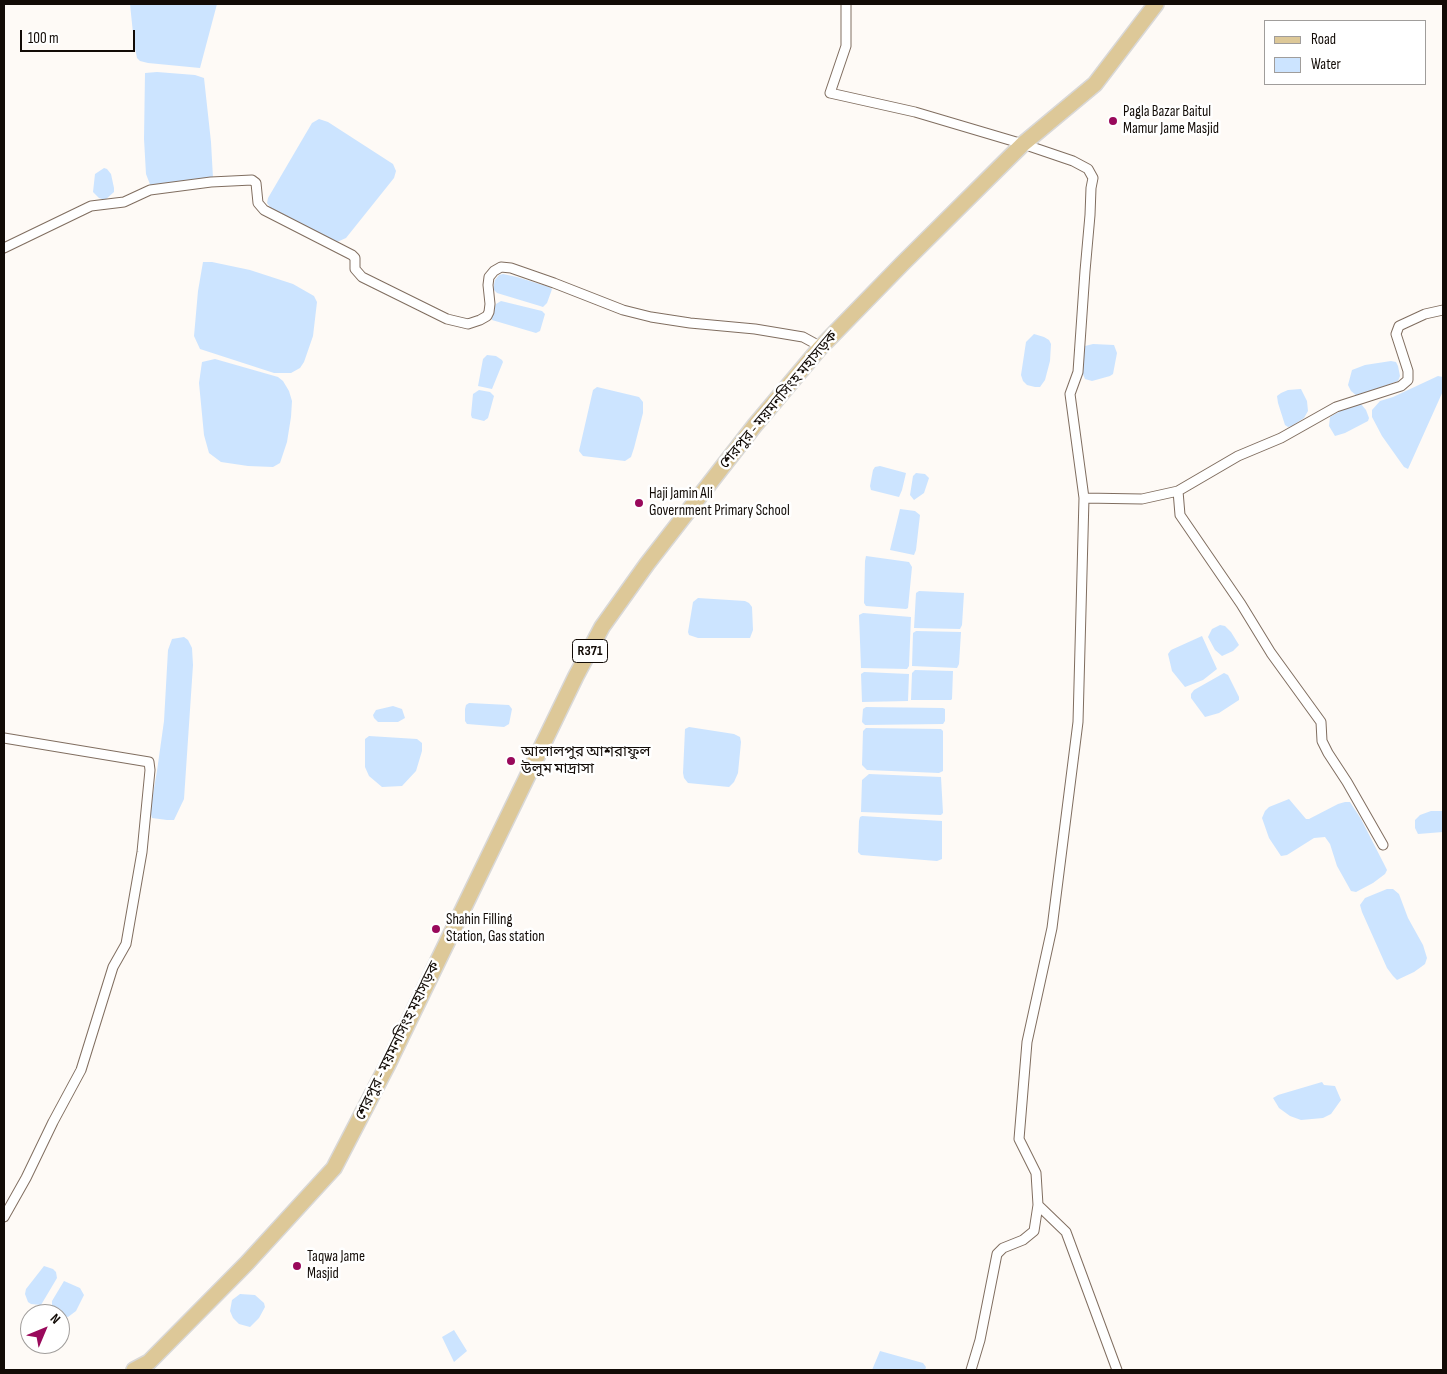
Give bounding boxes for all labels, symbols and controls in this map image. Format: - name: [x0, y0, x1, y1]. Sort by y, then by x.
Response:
- scale bar: [22, 20, 138, 52]
- legend: [1264, 20, 1427, 85]
- text: 100 m: [28, 29, 59, 48]
- text: Road: [1311, 30, 1336, 49]
- text: Water: [1311, 55, 1341, 74]
- place label: Pagla Bazar Baitul Mamur Jame Masjid: [1123, 103, 1219, 138]
- marker: Pagla Bazar Baitul Mamur Jame Masjid: [1107, 115, 1119, 127]
- street label: শেরপুর - ময়মনসিংহ মহাসড়ক: [716, 327, 842, 473]
- place label: Haji Jamin Ali Government Primary School: [649, 485, 790, 520]
- marker: Haji Jamin Ali Government Primary School: [633, 497, 645, 509]
- road number: R371: [572, 640, 608, 662]
- place label: আলালপুর আশরাফুল উলুম মাদ্রাসা: [521, 743, 650, 778]
- marker: আলালপুর আশরাফুল উলুম মাদ্রাসা: [505, 755, 517, 767]
- place label: Shahin Filling Station, Gas station: [446, 911, 545, 946]
- marker: Shahin Filling Station, Gas station: [430, 923, 442, 935]
- street label: শেরপুর - ময়মনসিংহ মহাসড়ক: [352, 959, 444, 1123]
- place label: Taqwa Jame Masjid: [307, 1248, 365, 1283]
- marker: Taqwa Jame Masjid: [291, 1260, 303, 1272]
- north arrow: [20, 1304, 70, 1354]
- text: N: [47, 1310, 64, 1327]

